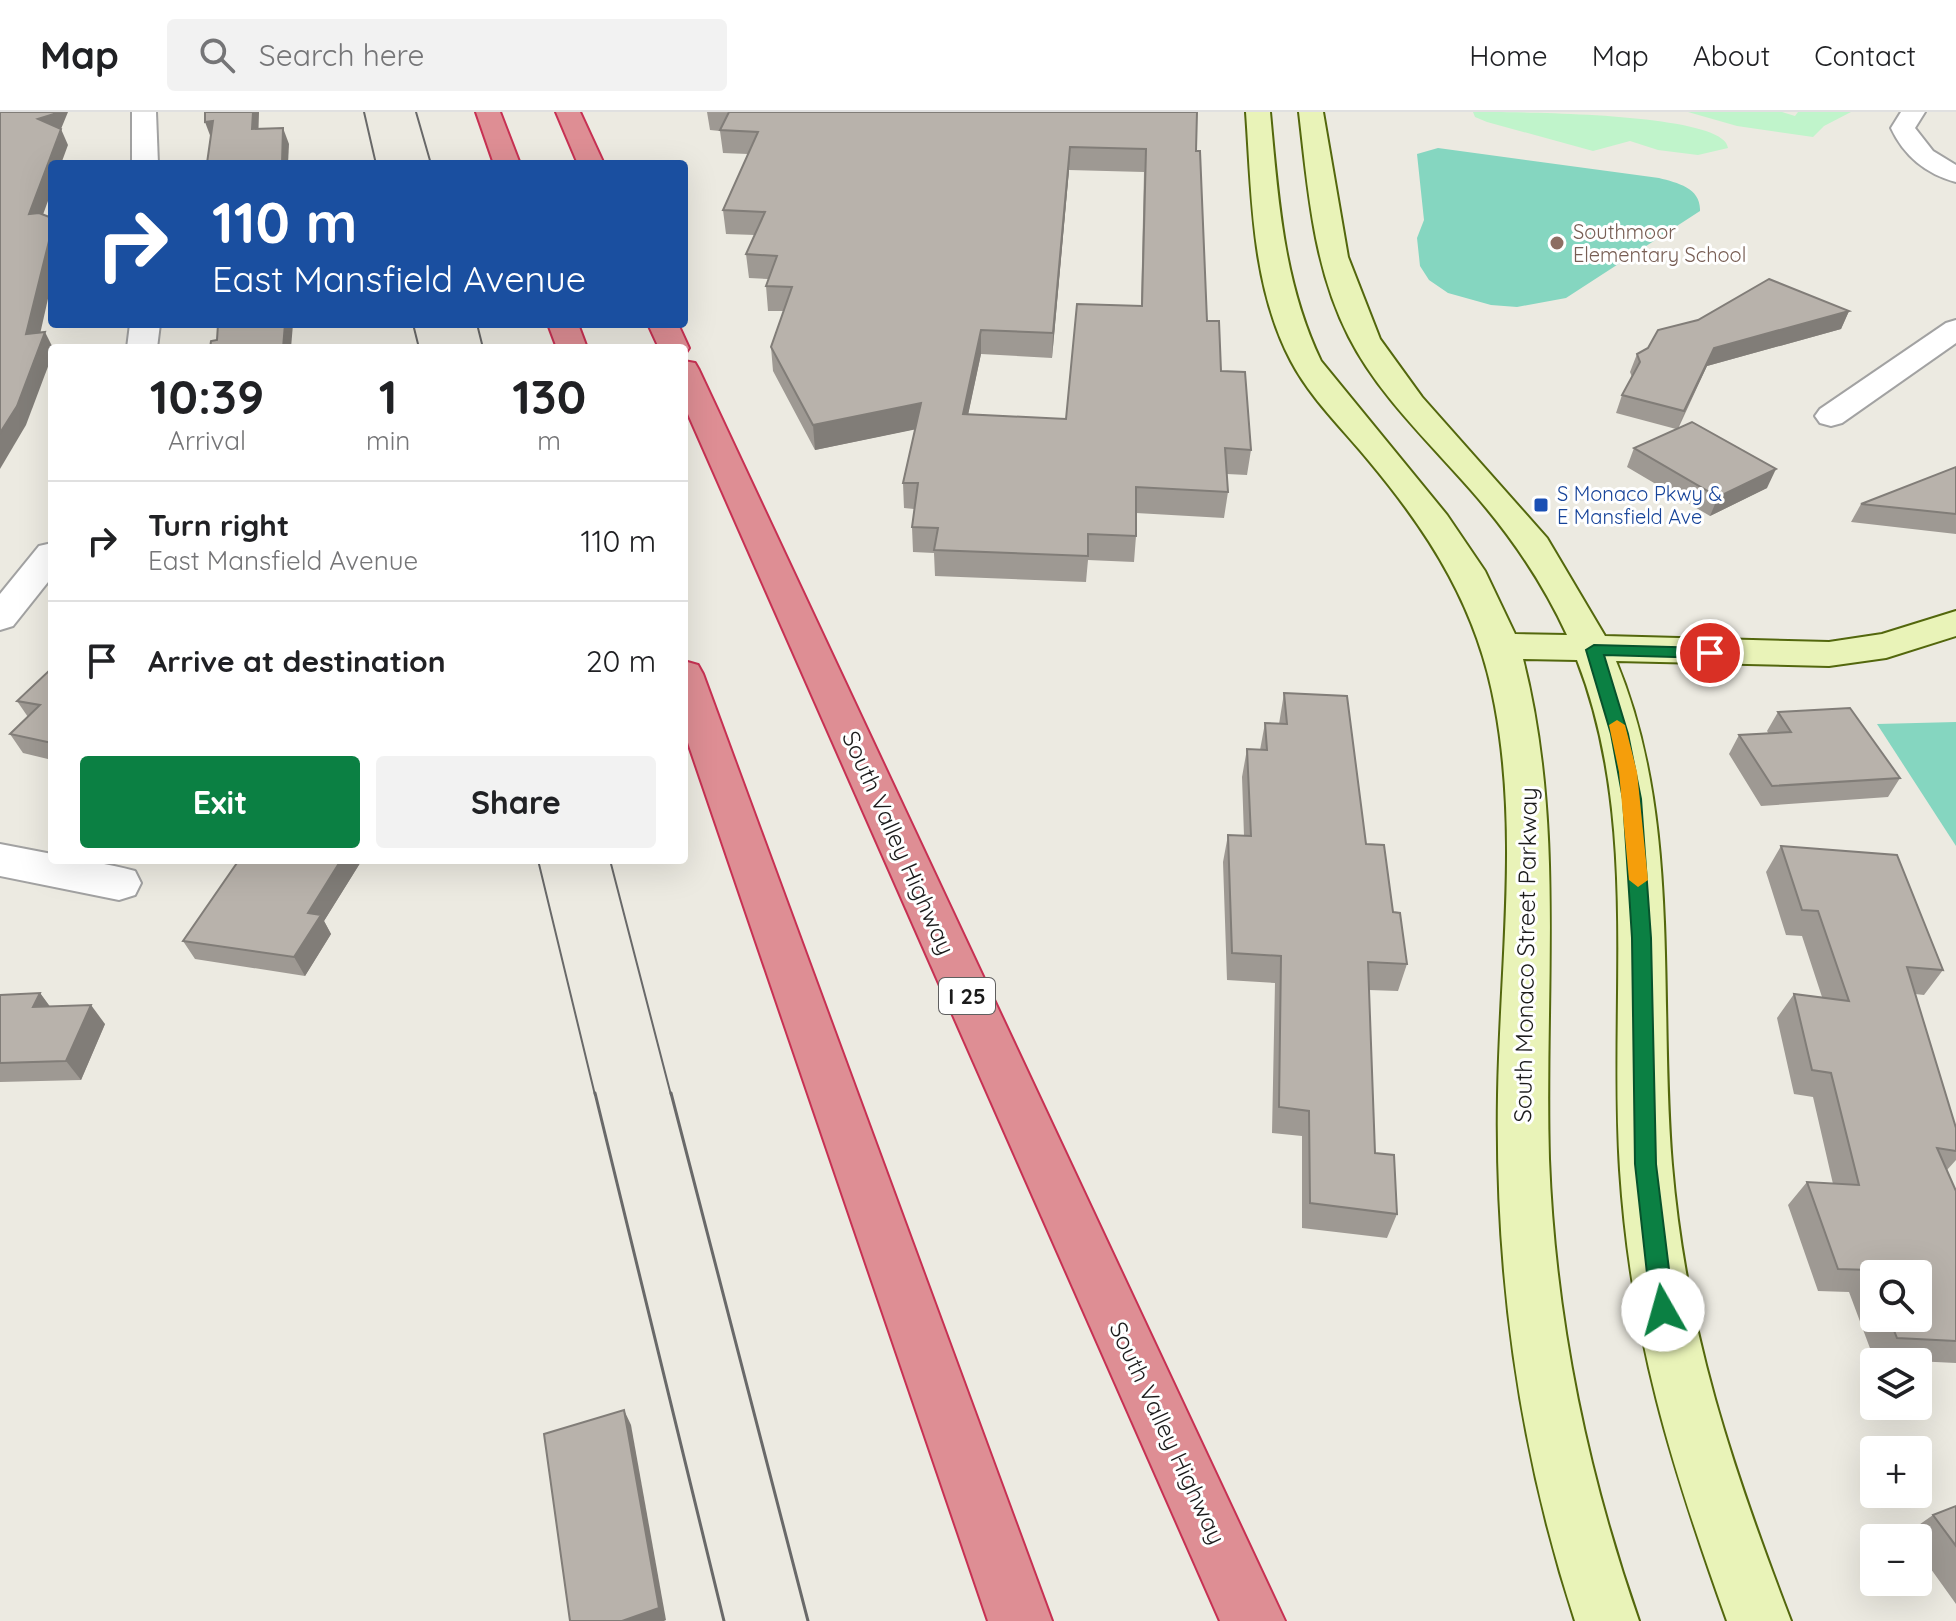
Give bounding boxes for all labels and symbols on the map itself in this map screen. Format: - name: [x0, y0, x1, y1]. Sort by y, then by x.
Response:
- place label: Southmoor Elementary School: [1573, 219, 1746, 267]
- marker: Southmoor Elementary School: [1548, 234, 1566, 252]
- place label: S Monaco Pkwy & E Mansfield Ave: [1557, 481, 1722, 529]
- marker: S Monaco Pkwy & E Mansfield Ave: [1532, 496, 1550, 514]
- pin: [1676, 619, 1744, 687]
- street label: South Valley Highway: [836, 726, 962, 959]
- street label: South Monaco Street Parkway: [1507, 787, 1543, 1123]
- road number: I 25: [939, 978, 995, 1014]
- position arrow: [1621, 1268, 1705, 1352]
- street label: South Valley Highway: [1103, 1317, 1233, 1549]

